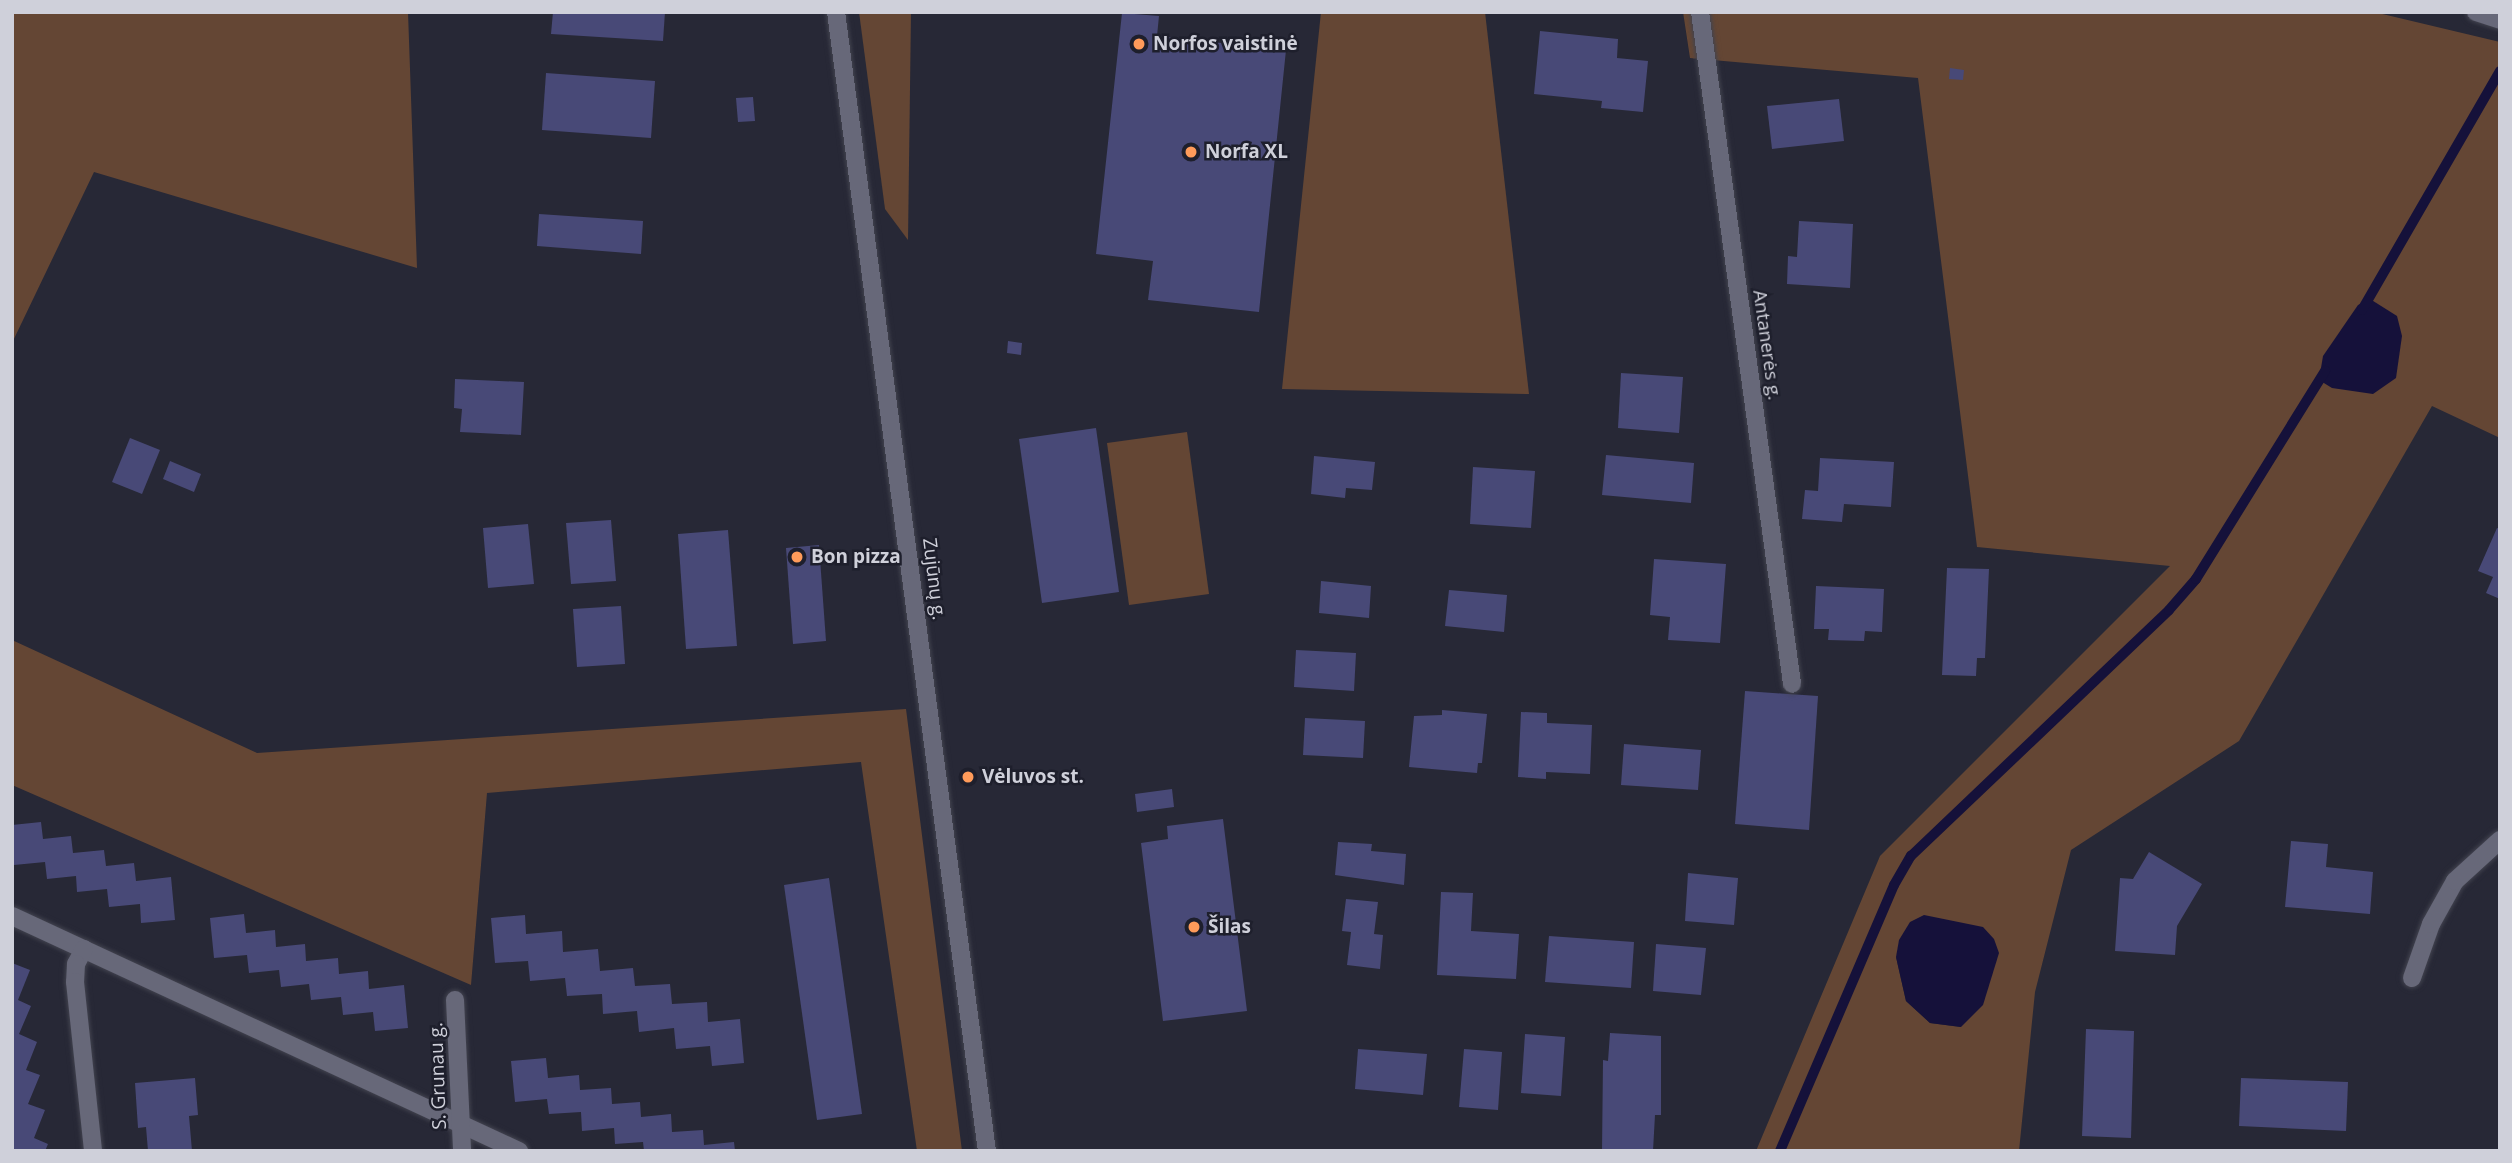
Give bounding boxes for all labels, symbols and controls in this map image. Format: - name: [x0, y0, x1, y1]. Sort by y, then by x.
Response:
- place label: Norfos vaistinė: [1153, 33, 1298, 55]
- marker: Norfos vaistinė: [1131, 36, 1147, 52]
- place label: Norfa XL: [1205, 141, 1288, 163]
- marker: Norfa XL: [1183, 144, 1199, 160]
- street label: Antanerės g.: [1748, 288, 1786, 402]
- street label: Zujūnų g.: [918, 537, 950, 621]
- place label: Bon pizza: [811, 546, 901, 568]
- marker: Bon pizza: [789, 549, 805, 565]
- place label: Vėluvos st.: [982, 766, 1084, 788]
- marker: Vėluvos st.: [960, 769, 976, 785]
- place label: Šilas: [1208, 916, 1251, 938]
- marker: Šilas: [1186, 919, 1202, 935]
- street label: S. Grunau g.: [425, 1022, 451, 1130]

